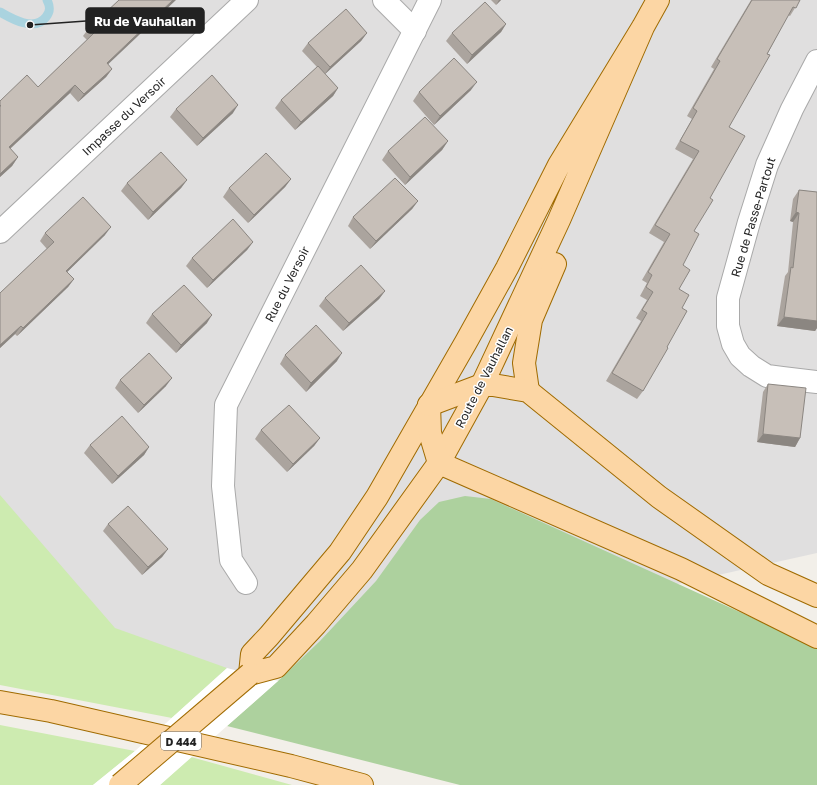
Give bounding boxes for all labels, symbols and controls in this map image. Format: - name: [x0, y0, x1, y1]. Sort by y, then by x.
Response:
- callout: Ru de Vauhallan: [86, 8, 204, 33]
- text: Ru de Vauhallan: [94, 13, 196, 29]
- street label: Impasse du Versoir: [79, 73, 169, 159]
- street label: Rue de Passe-Partout: [728, 155, 778, 279]
- street label: Rue du Versoir: [261, 243, 313, 324]
- street label: Route de Vauhallan: [452, 324, 516, 430]
- road number: D 444: [161, 732, 201, 750]

